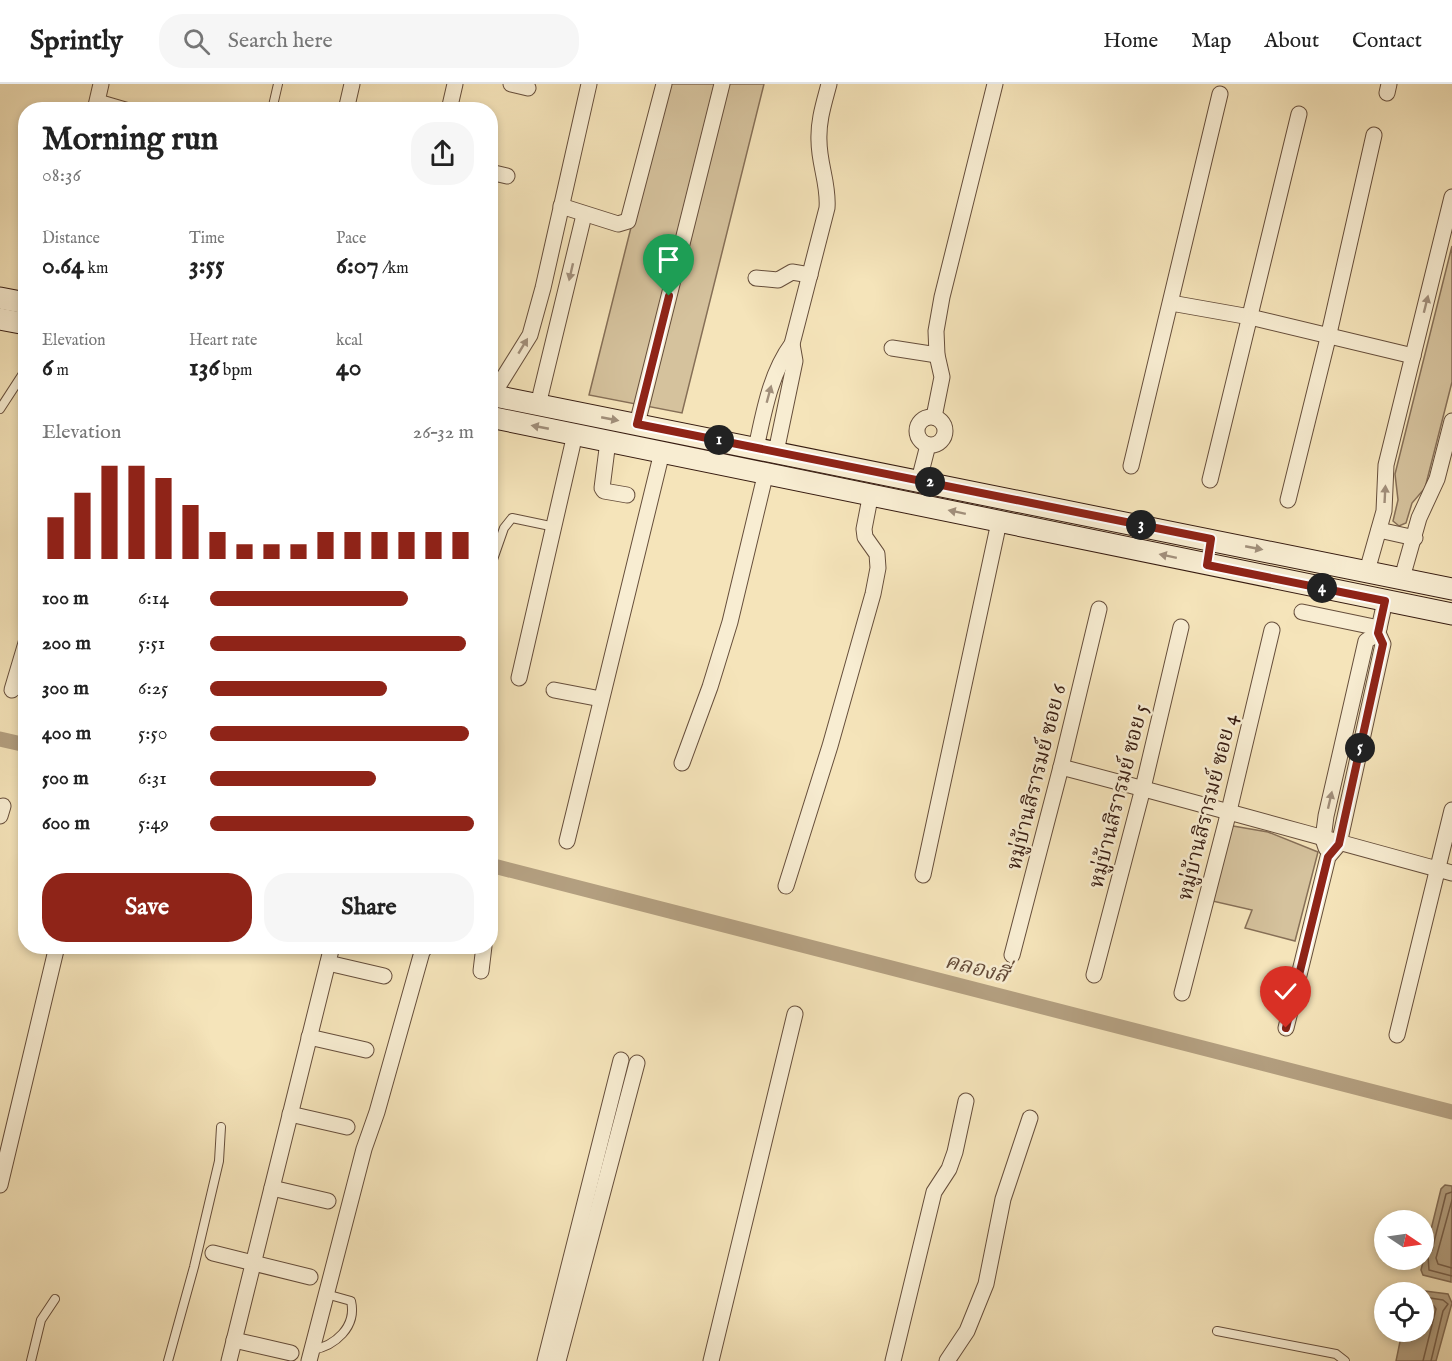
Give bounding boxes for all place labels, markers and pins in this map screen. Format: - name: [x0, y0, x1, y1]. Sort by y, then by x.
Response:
- pin: [643, 234, 694, 296]
- pin: 1: [704, 425, 734, 455]
- pin: 2: [915, 467, 945, 497]
- pin: 3: [1126, 510, 1156, 540]
- pin: 4: [1307, 573, 1337, 603]
- pin: 5: [1345, 733, 1375, 763]
- pin: [1260, 966, 1311, 1028]

